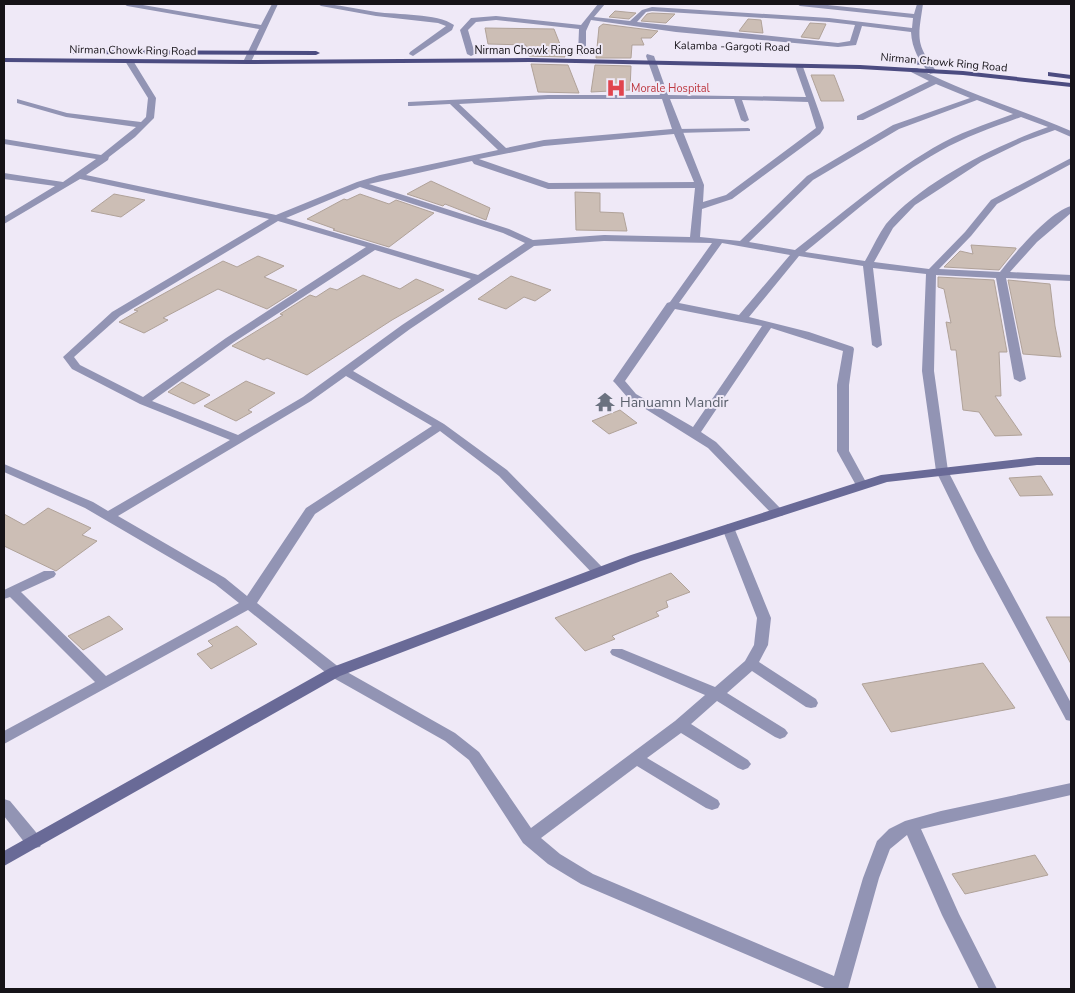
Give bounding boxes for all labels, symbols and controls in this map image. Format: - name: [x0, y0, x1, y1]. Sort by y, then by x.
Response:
- street label: Kalamba -Gargoti Road: [674, 38, 790, 55]
- street label: Nirman Chowk Ring Road: [69, 42, 197, 59]
- street label: Nirman Chowk Ring Road: [474, 43, 602, 58]
- street label: Nirman Chowk Ring Road: [880, 49, 1008, 76]
- hospital icon: Morale Hospital: [605, 77, 627, 99]
- place label: Morale Hospital: [631, 81, 711, 96]
- temple icon: Hanuamn Mandir: [594, 391, 616, 413]
- place label: Hanuamn Mandir: [620, 393, 729, 412]

